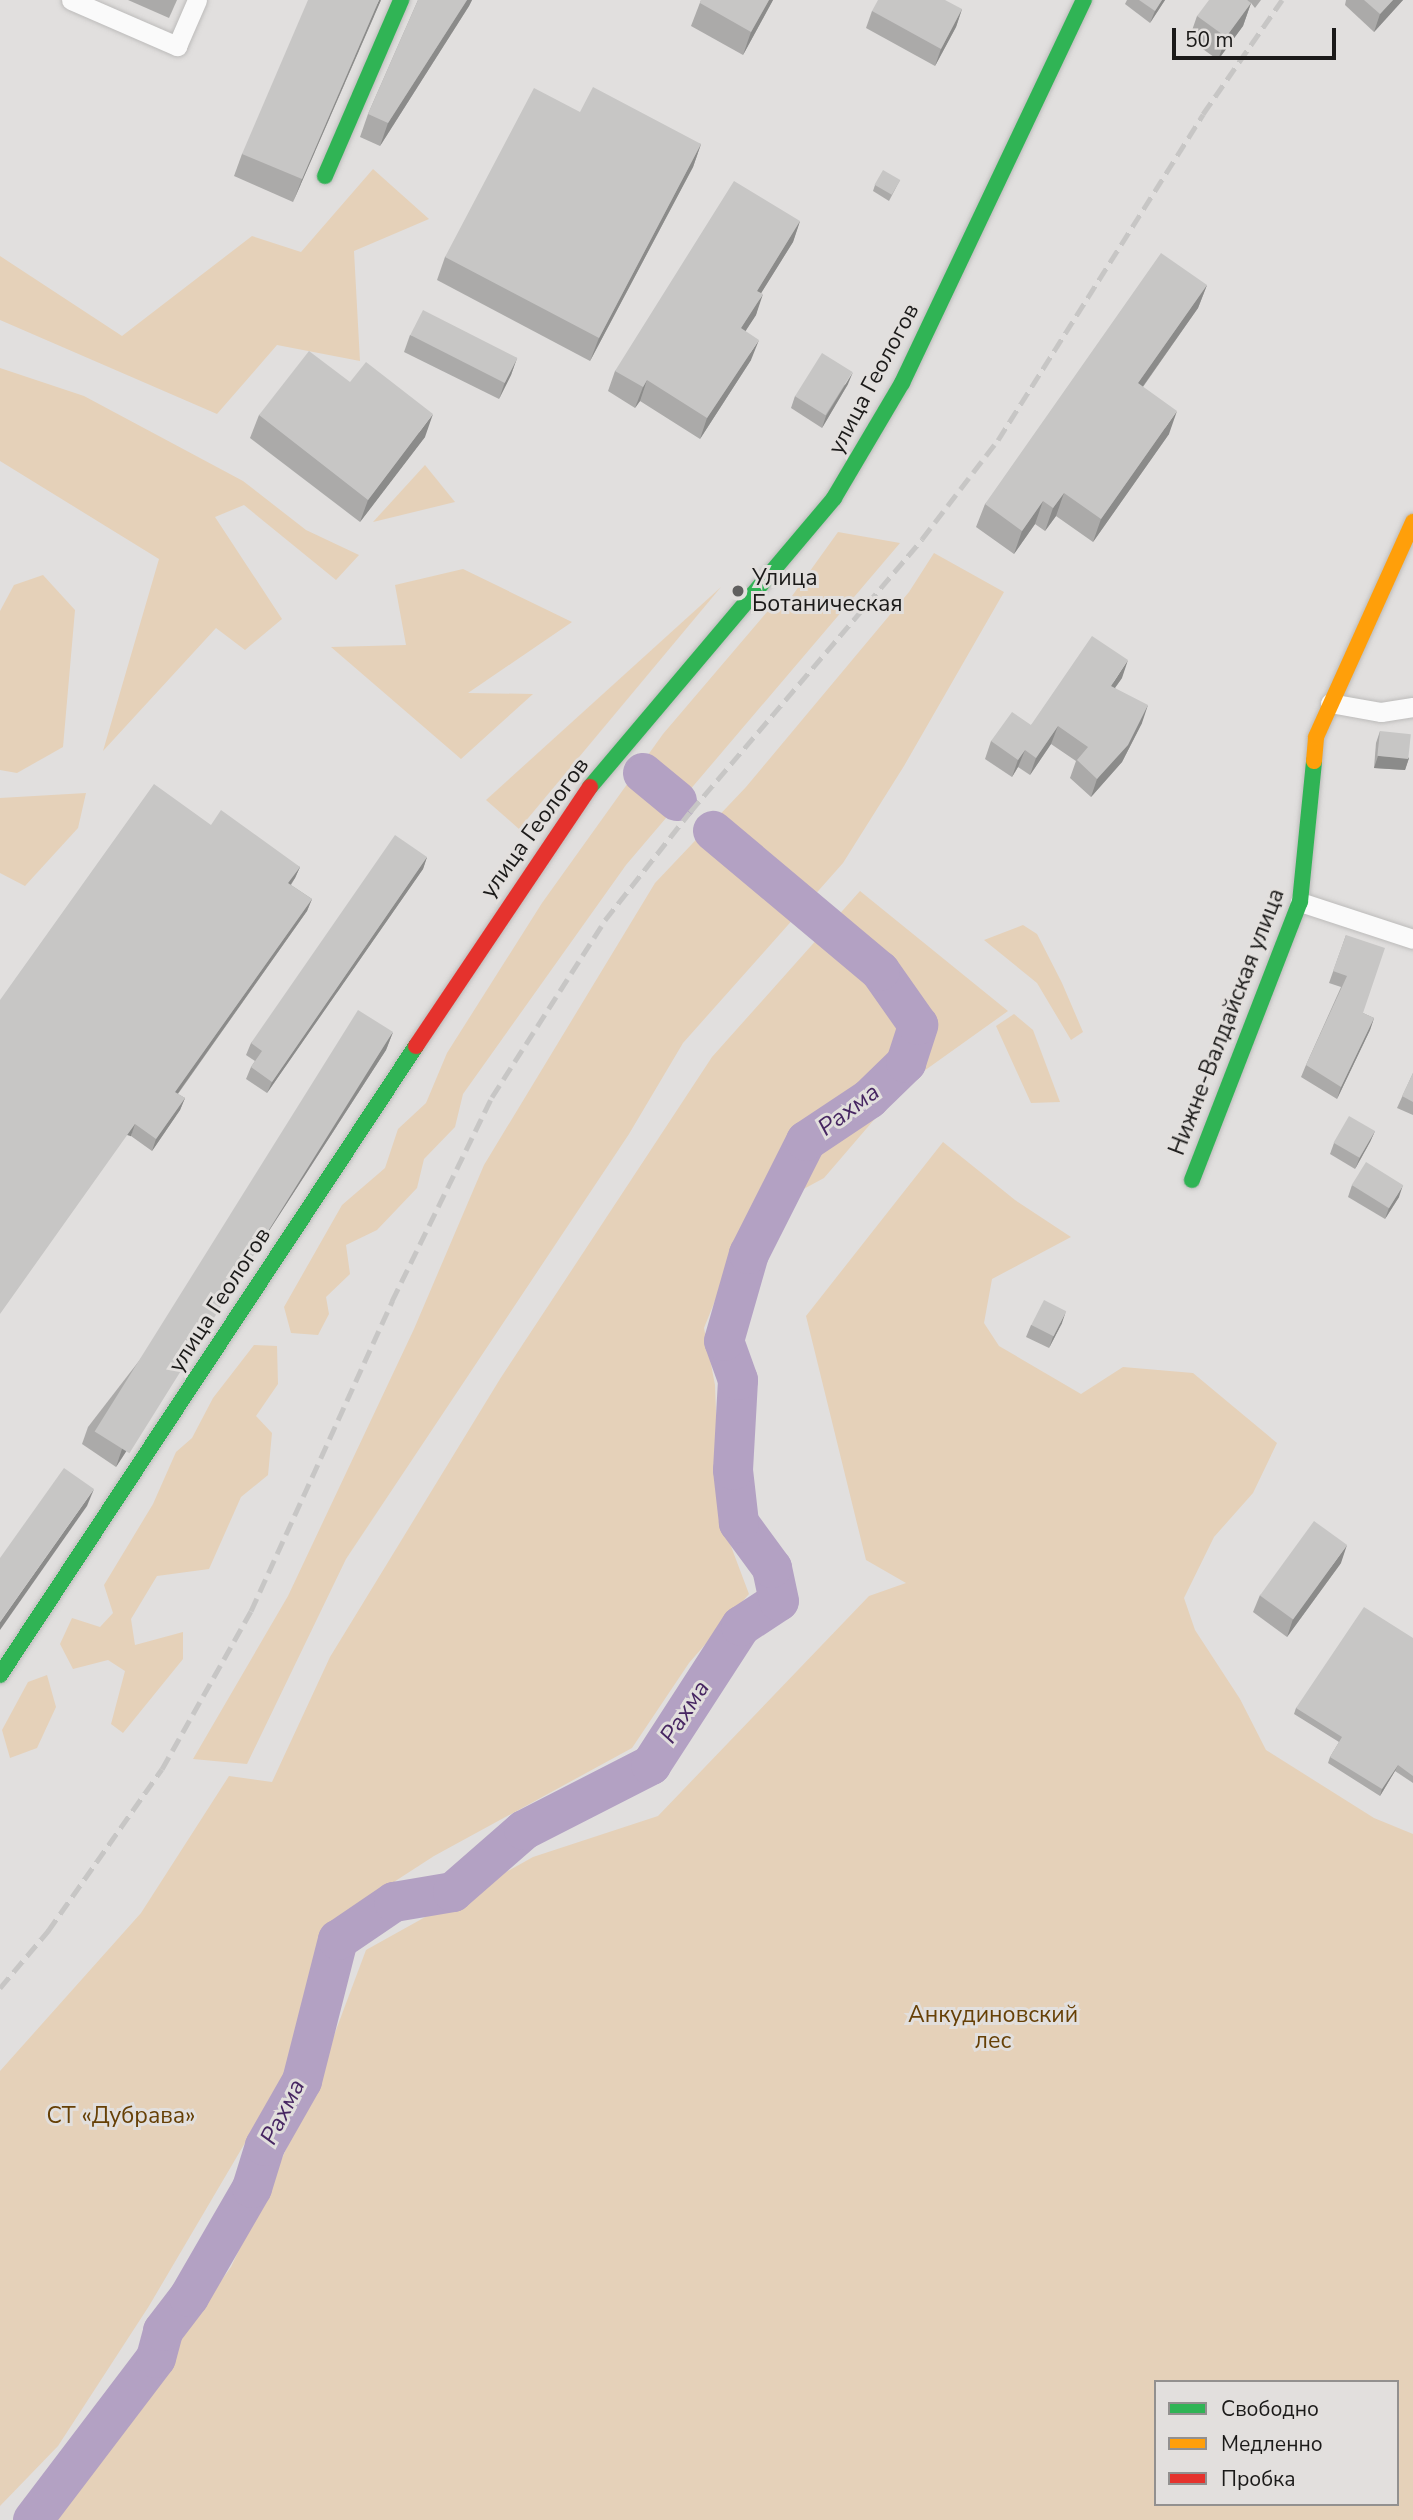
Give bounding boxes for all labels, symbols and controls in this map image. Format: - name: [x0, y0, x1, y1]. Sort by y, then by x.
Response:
- scale bar: [1175, 14, 1340, 58]
- text: 50 m: [1185, 26, 1234, 54]
- street label: улица Геологов: [823, 299, 925, 459]
- place label: Улица Ботаническая: [752, 564, 903, 618]
- marker: Улица Ботаническая: [730, 583, 746, 599]
- street label: улица Геологов: [475, 752, 595, 904]
- street label: Нижне-Валдайская улица: [1163, 885, 1291, 1159]
- water label: Рахма: [813, 1078, 885, 1142]
- street label: улица Геологов: [163, 1223, 277, 1377]
- water label: Рахма: [654, 1675, 716, 1749]
- park label: Анкудиновский лес: [908, 2001, 1078, 2055]
- water label: Рахма: [254, 2075, 312, 2149]
- park label: СТ «Дубрава»: [47, 2102, 195, 2130]
- legend: [1154, 2380, 1399, 2506]
- text: Свободно: [1221, 2395, 1319, 2423]
- text: Медленно: [1221, 2430, 1323, 2458]
- text: Пробка: [1221, 2465, 1295, 2493]

